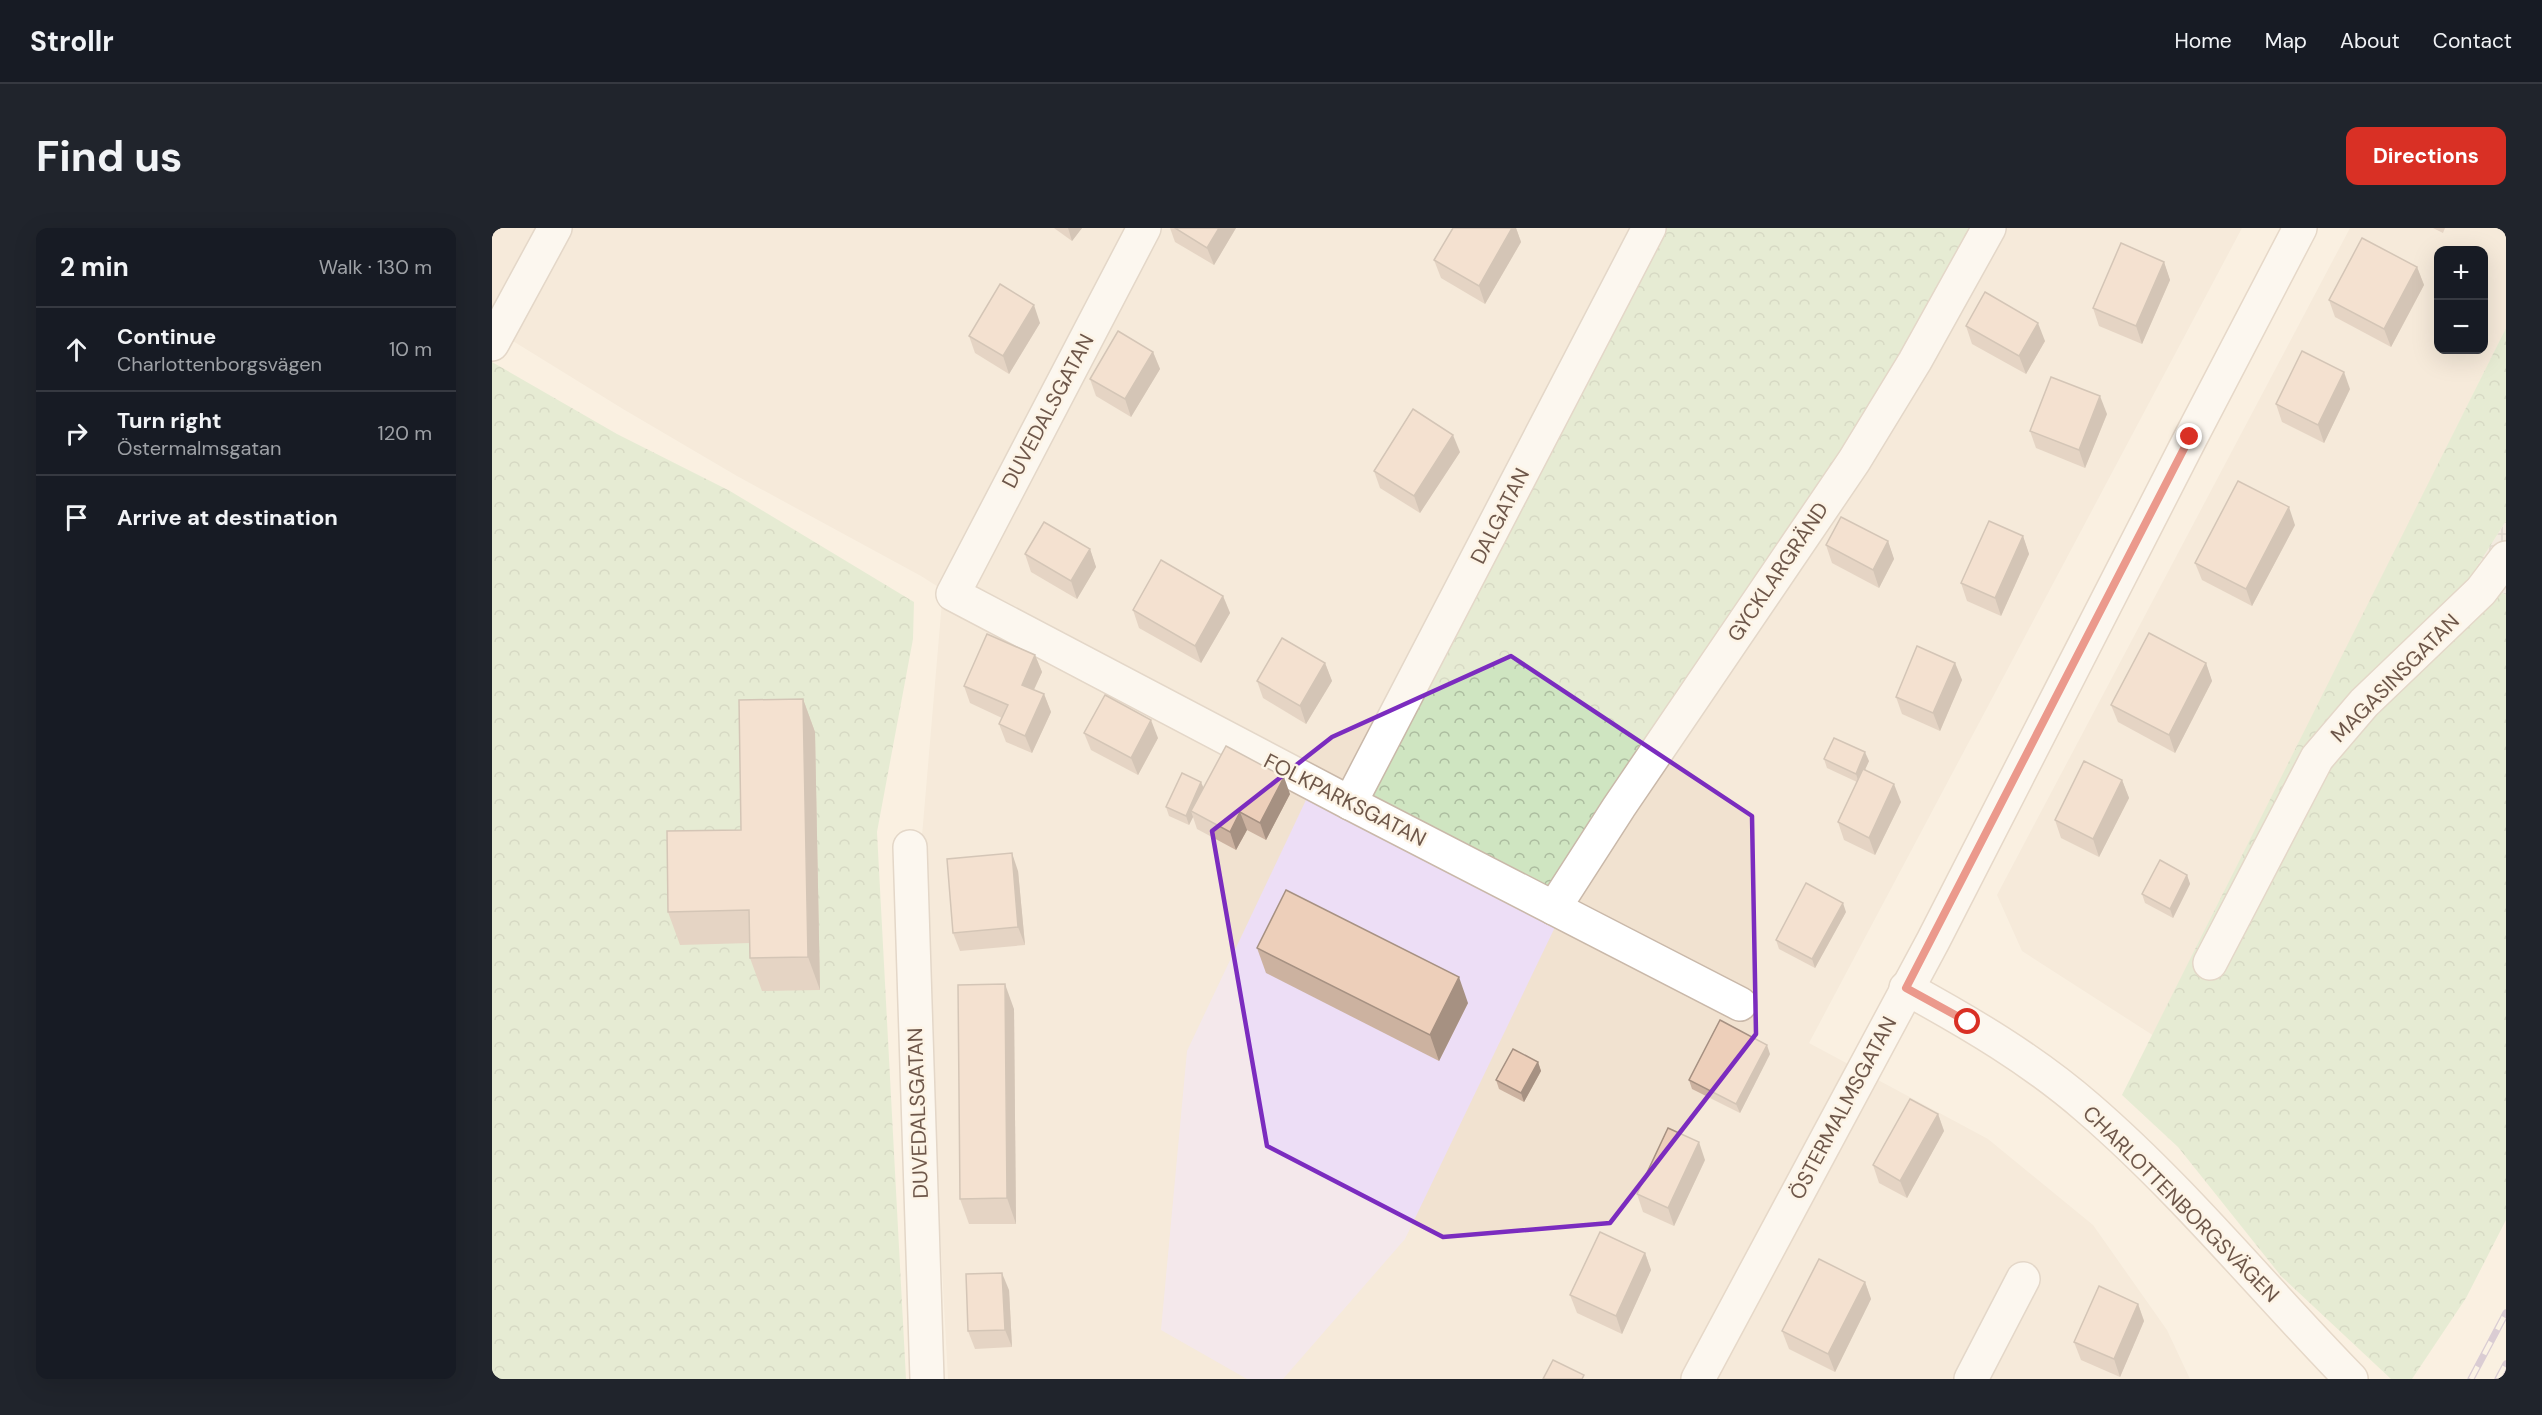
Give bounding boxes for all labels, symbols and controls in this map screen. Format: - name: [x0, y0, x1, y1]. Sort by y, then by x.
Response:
- text: Strollr: [30, 23, 114, 60]
- text: Home: [2174, 27, 2232, 55]
- text: Map: [2265, 27, 2307, 55]
- text: About: [2340, 27, 2400, 55]
- text: Contact: [2433, 27, 2512, 55]
- button: Directions: [2346, 127, 2506, 185]
- text: Find us: [36, 129, 182, 184]
- map controls: [2434, 246, 2488, 354]
- button: +: [2434, 246, 2488, 300]
- text: 2 min: [60, 250, 129, 284]
- text: Walk · 130 m: [319, 254, 432, 280]
- button: −: [2434, 300, 2488, 354]
- text: Continue: [117, 322, 216, 351]
- street label: DUVEDALSGATAN: [996, 329, 1100, 493]
- icon: ahead: [60, 333, 93, 366]
- text: 10 m: [389, 336, 432, 362]
- text: Charlottenborgsvägen: [117, 351, 322, 377]
- text: Turn right: [117, 406, 222, 435]
- icon: right: [60, 417, 93, 450]
- text: 120 m: [378, 420, 432, 446]
- route end: [2176, 423, 2202, 449]
- text: Östermalmsgatan: [117, 435, 281, 461]
- street label: DALGATAN: [1464, 463, 1536, 569]
- street label: GYCKLARGRÄND: [1721, 497, 1835, 647]
- icon: arrive: [60, 501, 93, 534]
- text: Arrive at destination: [117, 503, 338, 532]
- street label: MAGASINSGATAN: [2325, 608, 2465, 748]
- street label: FOLKPARKSGATAN: [1259, 747, 1431, 853]
- route start: [1954, 1008, 1980, 1034]
- street label: ÖSTERMALMSGATAN: [1783, 1012, 1903, 1204]
- street label: DUVEDALSGATAN: [901, 1027, 935, 1199]
- street label: CHARLOTTENBORGSVÄGEN: [2077, 1100, 2285, 1308]

